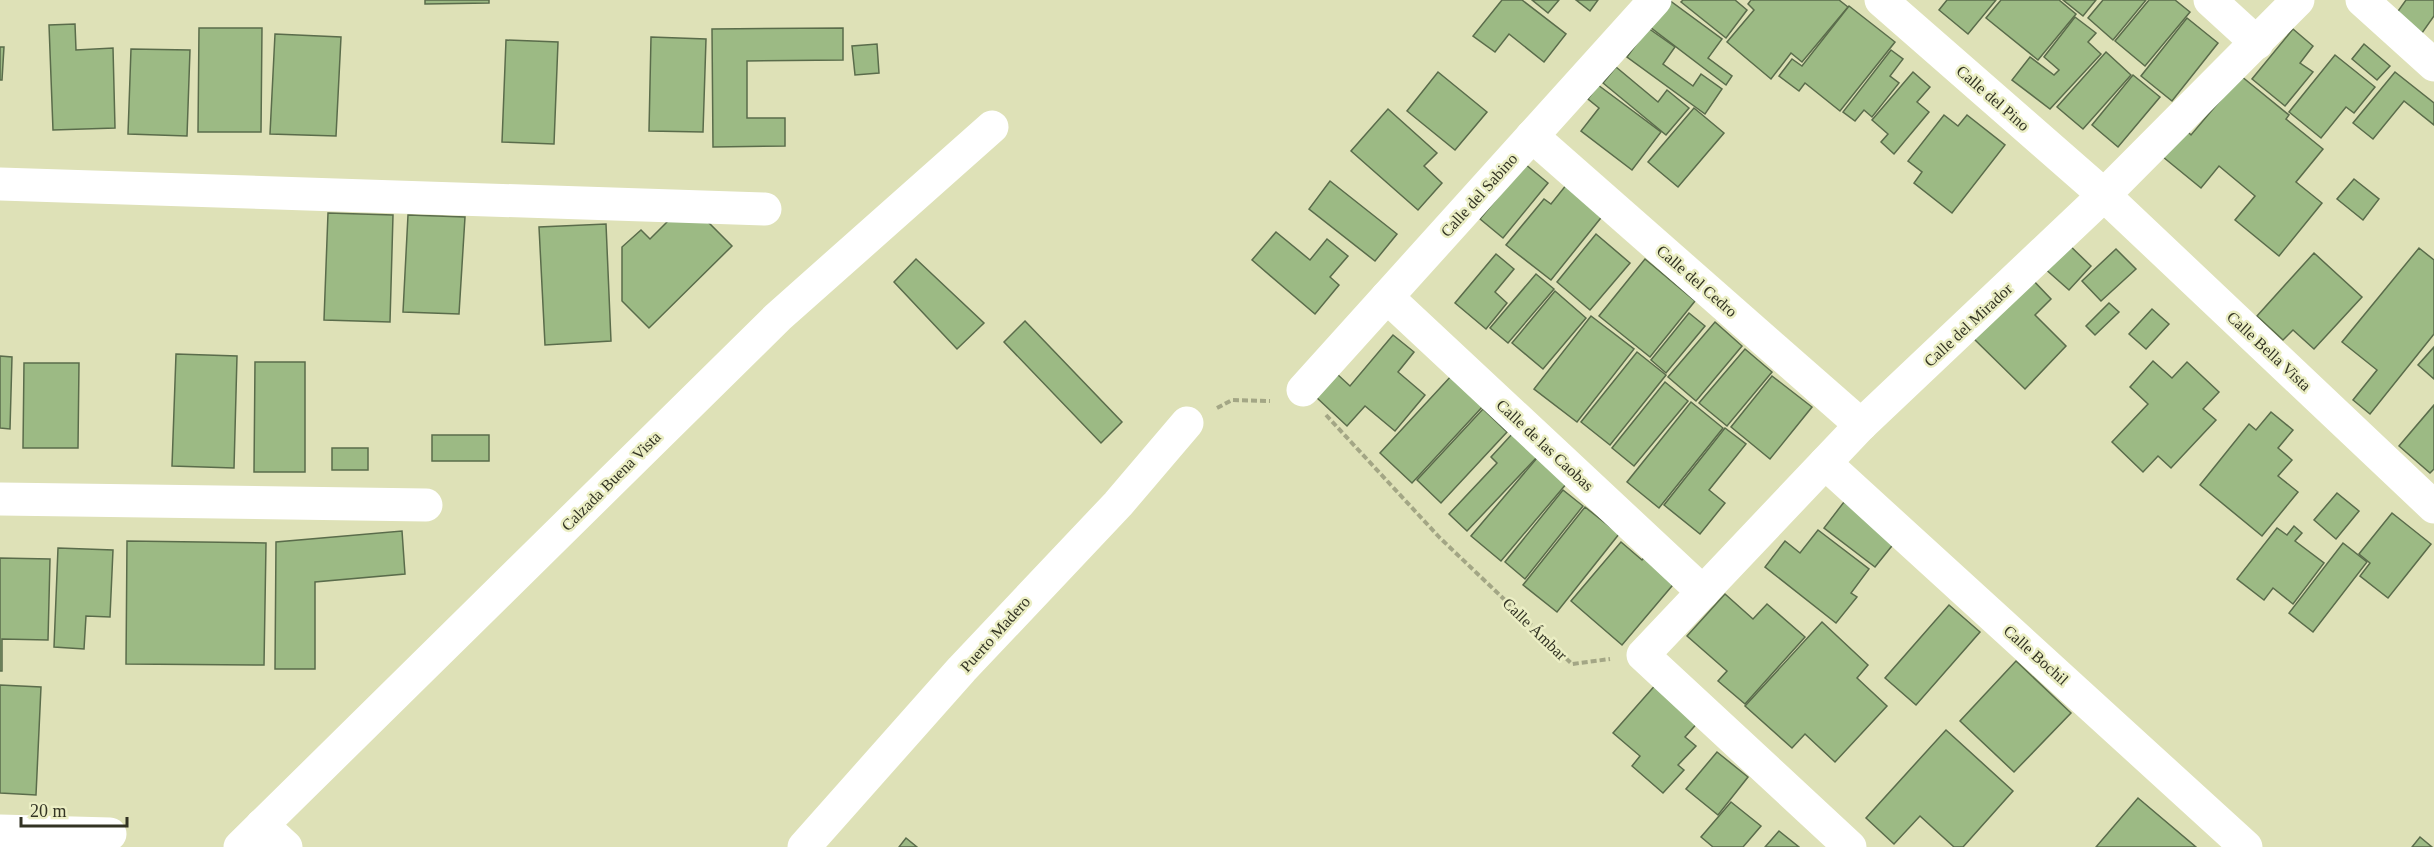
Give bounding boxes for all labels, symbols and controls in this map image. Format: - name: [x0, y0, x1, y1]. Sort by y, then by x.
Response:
- street label: Calle del Pino: [1953, 62, 2033, 134]
- street label: Calle del Sabino: [1437, 150, 1521, 240]
- street label: Calle del Cedro: [1654, 242, 1740, 320]
- street label: Calle del Mirador: [1921, 280, 2016, 370]
- street label: Calle Bella Vista: [2224, 308, 2314, 394]
- street label: Calle de las Caobas: [1493, 396, 1597, 494]
- street label: Calzada Buena Vista: [558, 428, 664, 534]
- street label: Puerto Madero: [957, 593, 1033, 675]
- street label: Calle Ámbar: [1500, 594, 1572, 664]
- street label: Calle Bochil: [2000, 622, 2072, 689]
- scale bar: [21, 790, 128, 828]
- text: 20 m: [30, 801, 67, 821]

